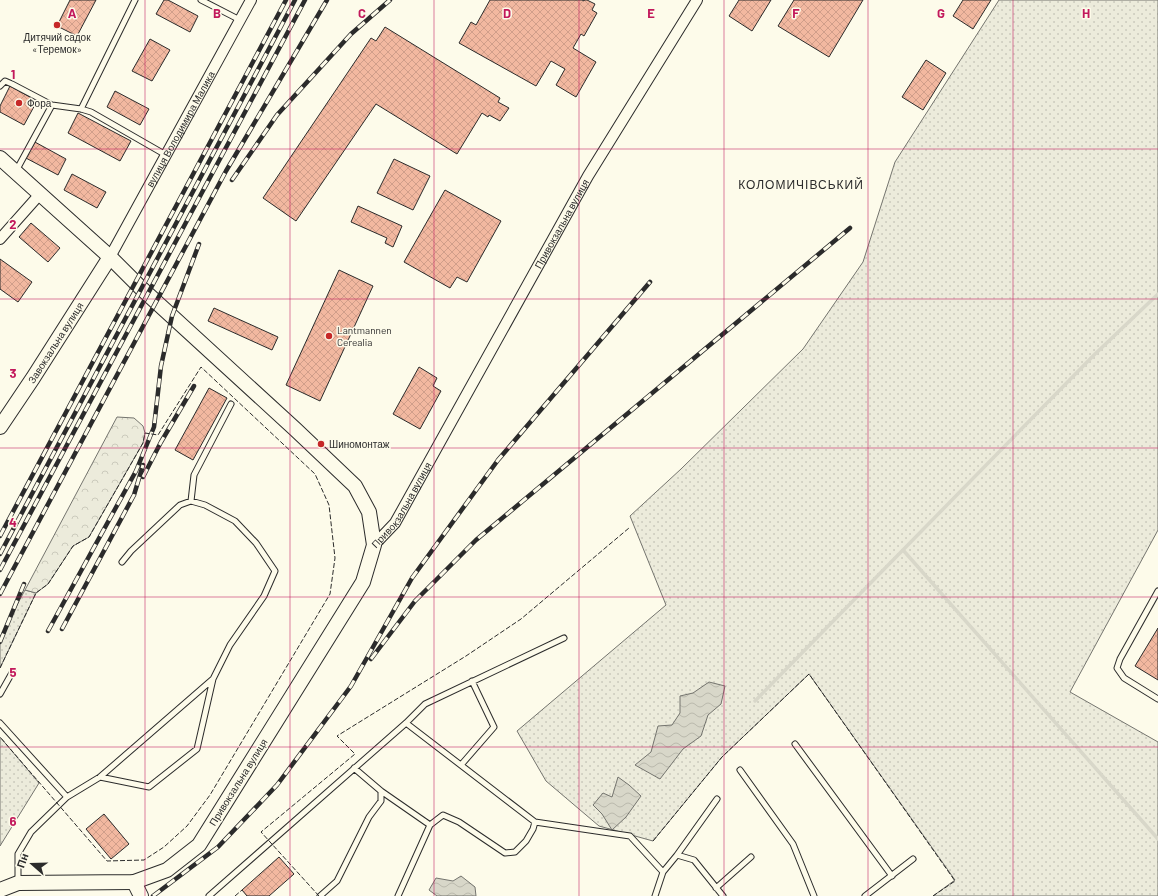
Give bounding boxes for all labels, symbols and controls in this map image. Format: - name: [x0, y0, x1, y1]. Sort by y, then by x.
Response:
- text: A: [68, 5, 77, 21]
- text: B: [213, 5, 221, 21]
- text: C: [358, 5, 366, 21]
- text: D: [503, 5, 511, 21]
- text: E: [647, 5, 655, 21]
- text: F: [792, 5, 800, 21]
- text: G: [937, 5, 945, 21]
- text: H: [1082, 5, 1090, 21]
- marker: Дитячий садок «Теремок»: [52, 20, 62, 30]
- place label: Дитячий садок «Теремок»: [23, 31, 91, 55]
- text: 1: [11, 66, 15, 82]
- street label: вулиця Володимира Малика: [144, 69, 217, 189]
- place label: Фора: [27, 97, 52, 109]
- marker: Фора: [14, 98, 24, 108]
- street label: Привокзальна вулиця: [532, 177, 591, 270]
- district label: КОЛОМИЧІВСЬКИЙ: [738, 177, 864, 191]
- text: 2: [9, 216, 17, 232]
- street label: Завокзальна вулиця: [25, 300, 86, 385]
- place label: Lantmannen Cerealia: [337, 324, 392, 348]
- marker: Lantmannen Cerealia: [324, 331, 334, 341]
- text: 3: [9, 365, 17, 381]
- place label: Шиномонтаж: [329, 438, 390, 450]
- marker: Шиномонтаж: [316, 439, 326, 449]
- street label: Привокзальна вулиця: [369, 460, 434, 550]
- text: 4: [9, 514, 17, 530]
- text: 5: [9, 664, 17, 680]
- street label: Привокзальна вулиця: [206, 736, 270, 828]
- text: 6: [10, 813, 17, 829]
- north arrow: [12, 844, 52, 884]
- text: Пн: [14, 851, 31, 869]

